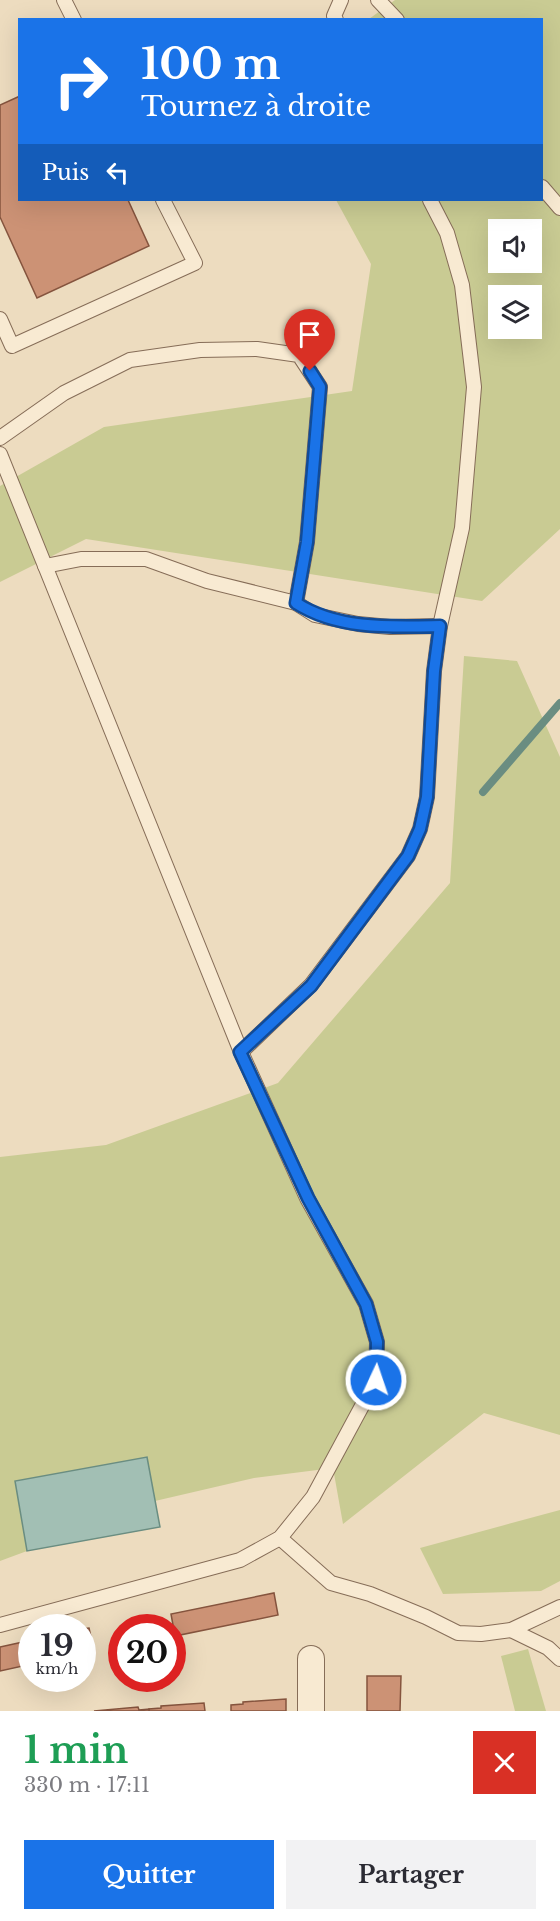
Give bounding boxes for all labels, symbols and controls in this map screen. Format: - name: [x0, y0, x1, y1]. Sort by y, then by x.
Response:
- text: 100 m: [141, 38, 280, 90]
- icon: right: [42, 42, 120, 120]
- text: Tournez à droite: [141, 90, 371, 123]
- icon: left: [101, 156, 134, 189]
- text: Puis: [42, 159, 89, 186]
- map controls: [488, 219, 542, 339]
- button: sound: [488, 219, 542, 273]
- button: layers: [488, 285, 542, 339]
- pin: [284, 309, 335, 371]
- icon: arrive: [293, 318, 326, 351]
- position arrow: [344, 1348, 408, 1412]
- speed limit sign: 20: [108, 1614, 186, 1692]
- text: 19: [40, 1627, 74, 1664]
- text: km/h: [36, 1659, 78, 1678]
- text: 1 min: [24, 1728, 128, 1773]
- button: close: [473, 1731, 536, 1794]
- text: 330 m · 17:11: [24, 1773, 150, 1797]
- button: Quitter: [24, 1840, 274, 1909]
- button: Partager: [286, 1840, 536, 1909]

